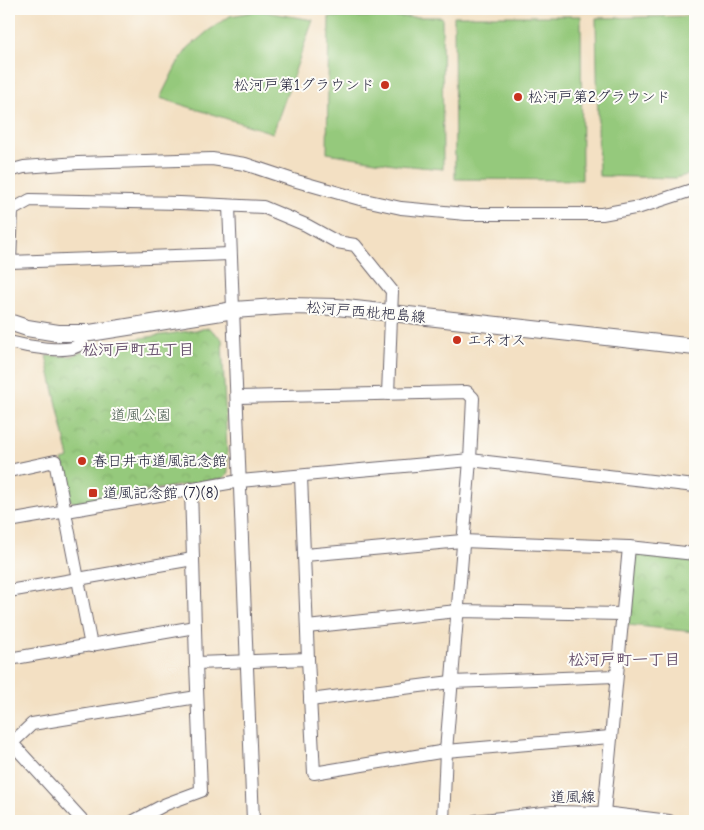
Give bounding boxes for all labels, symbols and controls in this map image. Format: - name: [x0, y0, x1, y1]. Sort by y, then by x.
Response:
- place label: 松河戸第1グラウンド: [234, 76, 375, 94]
- marker: 松河戸第1グラウンド: [379, 79, 391, 91]
- place label: 松河戸第2グラウンド: [528, 88, 671, 106]
- marker: 松河戸第2グラウンド: [512, 91, 524, 103]
- street label: 松河戸西枇杷島線: [305, 298, 427, 326]
- place label: エネオス: [467, 331, 526, 349]
- marker: エネオス: [451, 334, 463, 346]
- district label: 松河戸町五丁目: [82, 341, 194, 359]
- park label: 道風公園: [111, 406, 171, 424]
- place label: 春日井市道風記念館: [92, 452, 227, 470]
- marker: 春日井市道風記念館: [76, 455, 88, 467]
- place label: 道風記念館 (7)(8): [103, 484, 219, 502]
- marker: 道風記念館 (7)(8): [87, 487, 99, 499]
- district label: 松河戸町一丁目: [568, 651, 680, 669]
- street label: 道風線: [550, 788, 596, 806]

